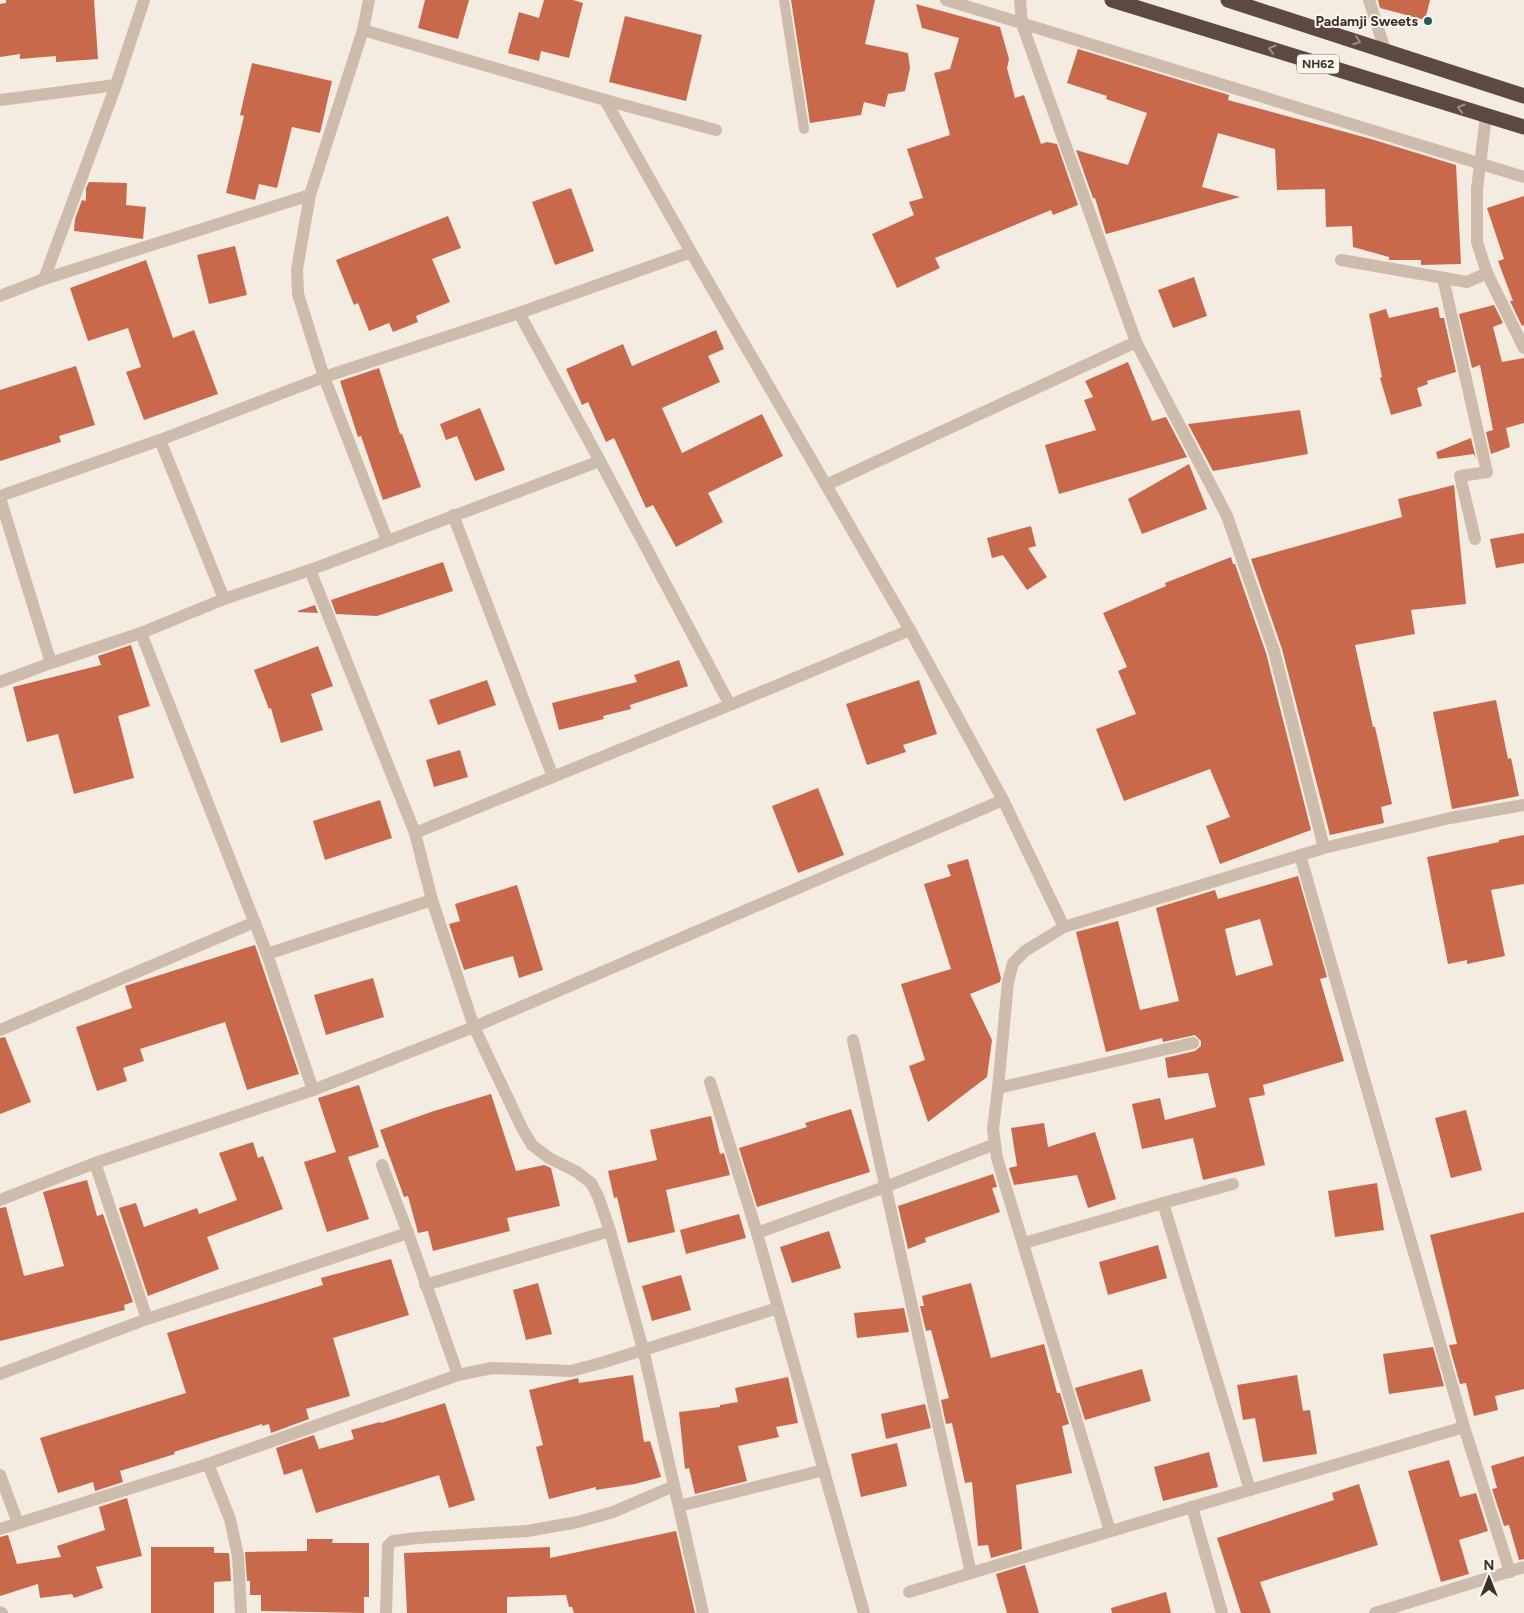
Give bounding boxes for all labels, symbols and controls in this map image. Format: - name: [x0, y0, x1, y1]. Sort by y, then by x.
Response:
- place label: Padamji Sweets: [1316, 13, 1418, 30]
- marker: Padamji Sweets: [1422, 15, 1434, 27]
- one-way arrow: [1353, 36, 1361, 46]
- one-way arrow: [1268, 45, 1277, 55]
- road number: NH62: [1297, 54, 1339, 74]
- one-way arrow: [1457, 103, 1465, 113]
- north arrow: [1464, 1553, 1514, 1603]
- text: N: [1484, 1557, 1494, 1574]

